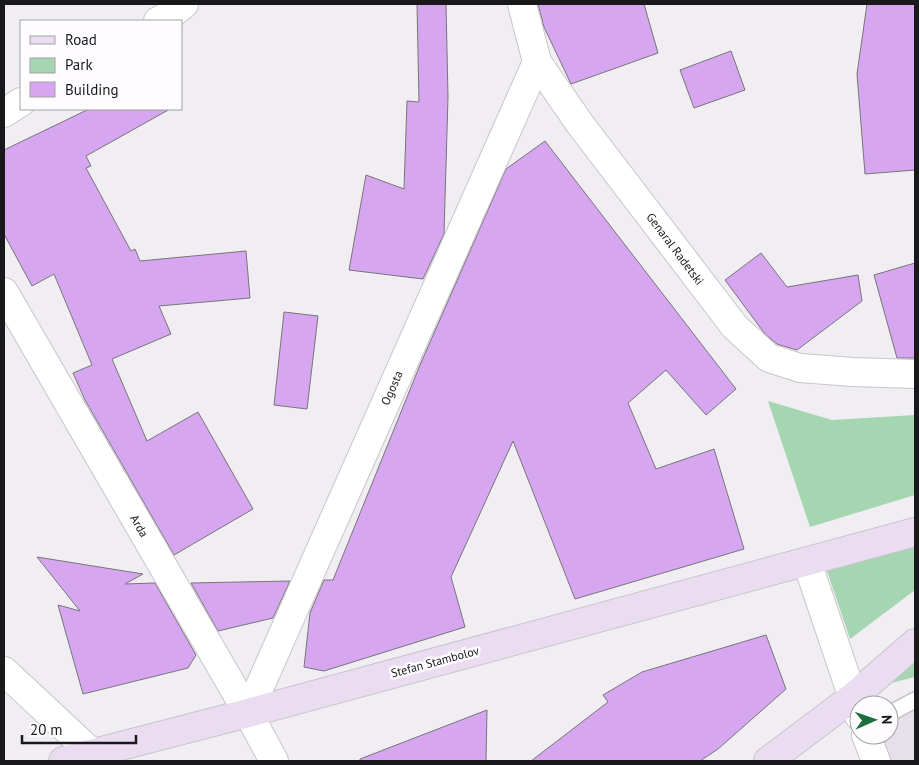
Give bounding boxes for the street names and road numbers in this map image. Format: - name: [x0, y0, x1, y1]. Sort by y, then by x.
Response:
- street label: Genaral Radetski: [643, 210, 707, 288]
- street label: Ogosta: [377, 368, 406, 407]
- street label: Arda: [127, 512, 152, 540]
- street label: Stefan Stambolov: [389, 642, 481, 680]

